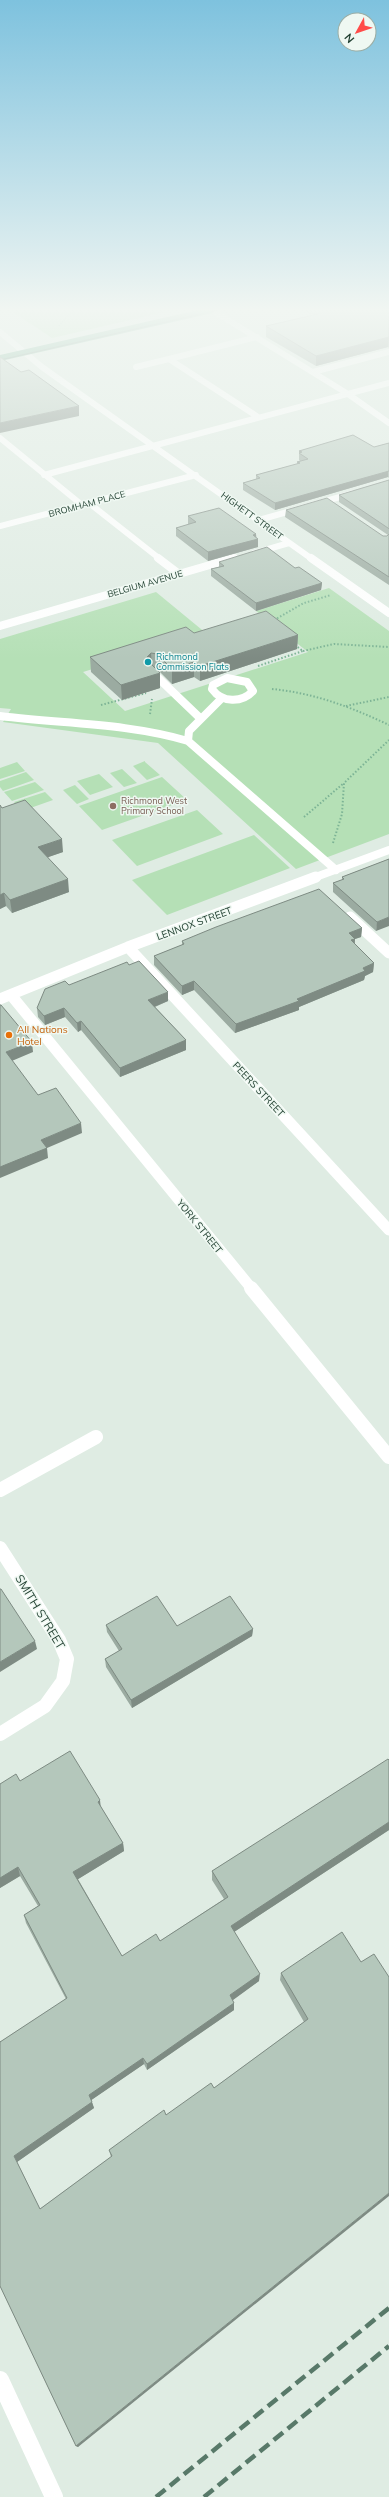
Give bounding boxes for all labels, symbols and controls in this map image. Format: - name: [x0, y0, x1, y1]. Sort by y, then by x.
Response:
- north arrow: [337, 12, 377, 52]
- text: N: [341, 31, 357, 46]
- street label: BROMHAM PLACE: [47, 488, 126, 519]
- street label: HIGHETT STREET: [219, 489, 286, 542]
- street label: BELGIUM AVENUE: [106, 568, 184, 600]
- place label: Richmond Commission Flats: [156, 651, 229, 672]
- marker: Richmond Commission Flats: [143, 657, 153, 667]
- place label: Richmond West Primary School: [121, 795, 187, 817]
- marker: Richmond West Primary School: [108, 801, 118, 811]
- street label: LENNOX STREET: [155, 904, 234, 943]
- place label: All Nations Hotel: [17, 1023, 68, 1048]
- marker: All Nations Hotel: [4, 1030, 14, 1040]
- street label: PEERS STREET: [230, 1059, 288, 1120]
- street label: YORK STREET: [173, 1196, 225, 1256]
- street label: SMITH STREET: [12, 1572, 69, 1652]

